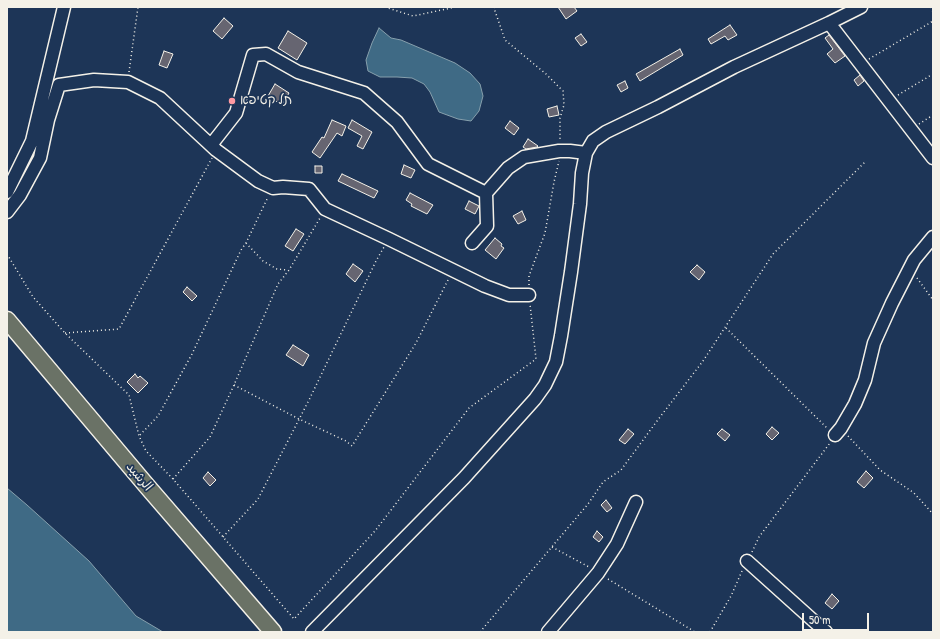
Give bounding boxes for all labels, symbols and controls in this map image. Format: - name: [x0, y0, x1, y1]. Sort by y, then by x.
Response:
- place label: תל קטיפא: [240, 93, 292, 109]
- marker: תל קטיפא: [227, 96, 237, 106]
- street label: الرشيد: [123, 459, 155, 495]
- scale bar: [804, 605, 871, 631]
- text: 50 m: [809, 611, 830, 628]

